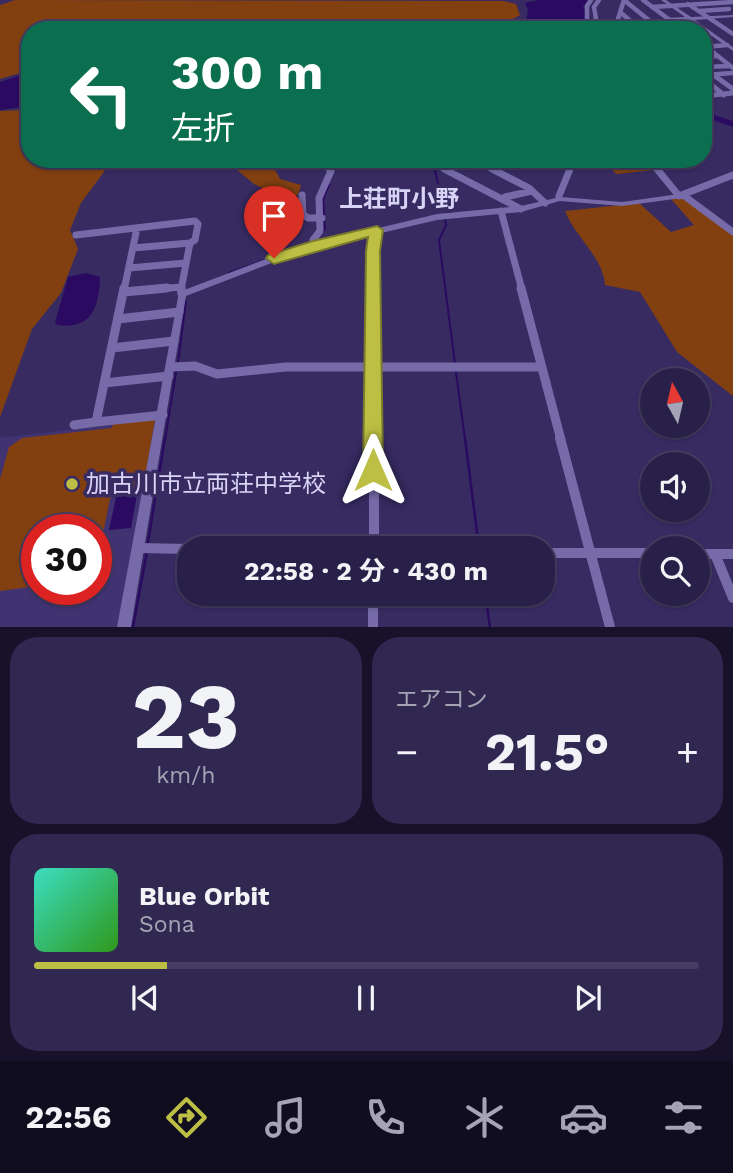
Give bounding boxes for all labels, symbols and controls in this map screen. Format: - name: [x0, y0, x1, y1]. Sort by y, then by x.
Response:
- text: 300 m: [171, 43, 323, 101]
- icon: left: [56, 49, 147, 140]
- text: 左折: [171, 109, 235, 147]
- district label: 上荘町小野: [339, 185, 459, 213]
- pin: [244, 186, 304, 258]
- icon: arrive: [255, 197, 293, 235]
- north arrow: [640, 368, 710, 438]
- map controls: [640, 368, 710, 606]
- position arrow: [336, 433, 410, 507]
- button: sound: [640, 452, 710, 522]
- place label: 加古川市立両荘中学校: [86, 470, 326, 498]
- marker: 加古川市立両荘中学校: [64, 476, 80, 492]
- speed limit sign: 30: [21, 514, 112, 605]
- button: search: [640, 536, 710, 606]
- text: 22:58 · 2 分 · 430 m: [244, 556, 488, 586]
- text: 23: [132, 663, 240, 770]
- text: エアコン: [396, 686, 488, 713]
- text: 21.5°: [485, 722, 610, 783]
- text: −: [396, 730, 418, 774]
- text: +: [676, 730, 699, 774]
- text: km/h: [156, 762, 215, 789]
- text: Blue Orbit: [139, 881, 269, 911]
- text: Sona: [139, 911, 195, 938]
- icon: previous: [126, 979, 164, 1017]
- icon: pause: [347, 979, 385, 1017]
- icon: next: [569, 979, 607, 1017]
- icon: directions: [162, 1093, 211, 1142]
- icon: music: [261, 1093, 310, 1142]
- icon: phone: [361, 1093, 410, 1142]
- icon: climate: [460, 1093, 509, 1142]
- icon: car: [559, 1093, 608, 1142]
- icon: filters: [659, 1093, 708, 1142]
- text: 22:56: [25, 1098, 111, 1136]

